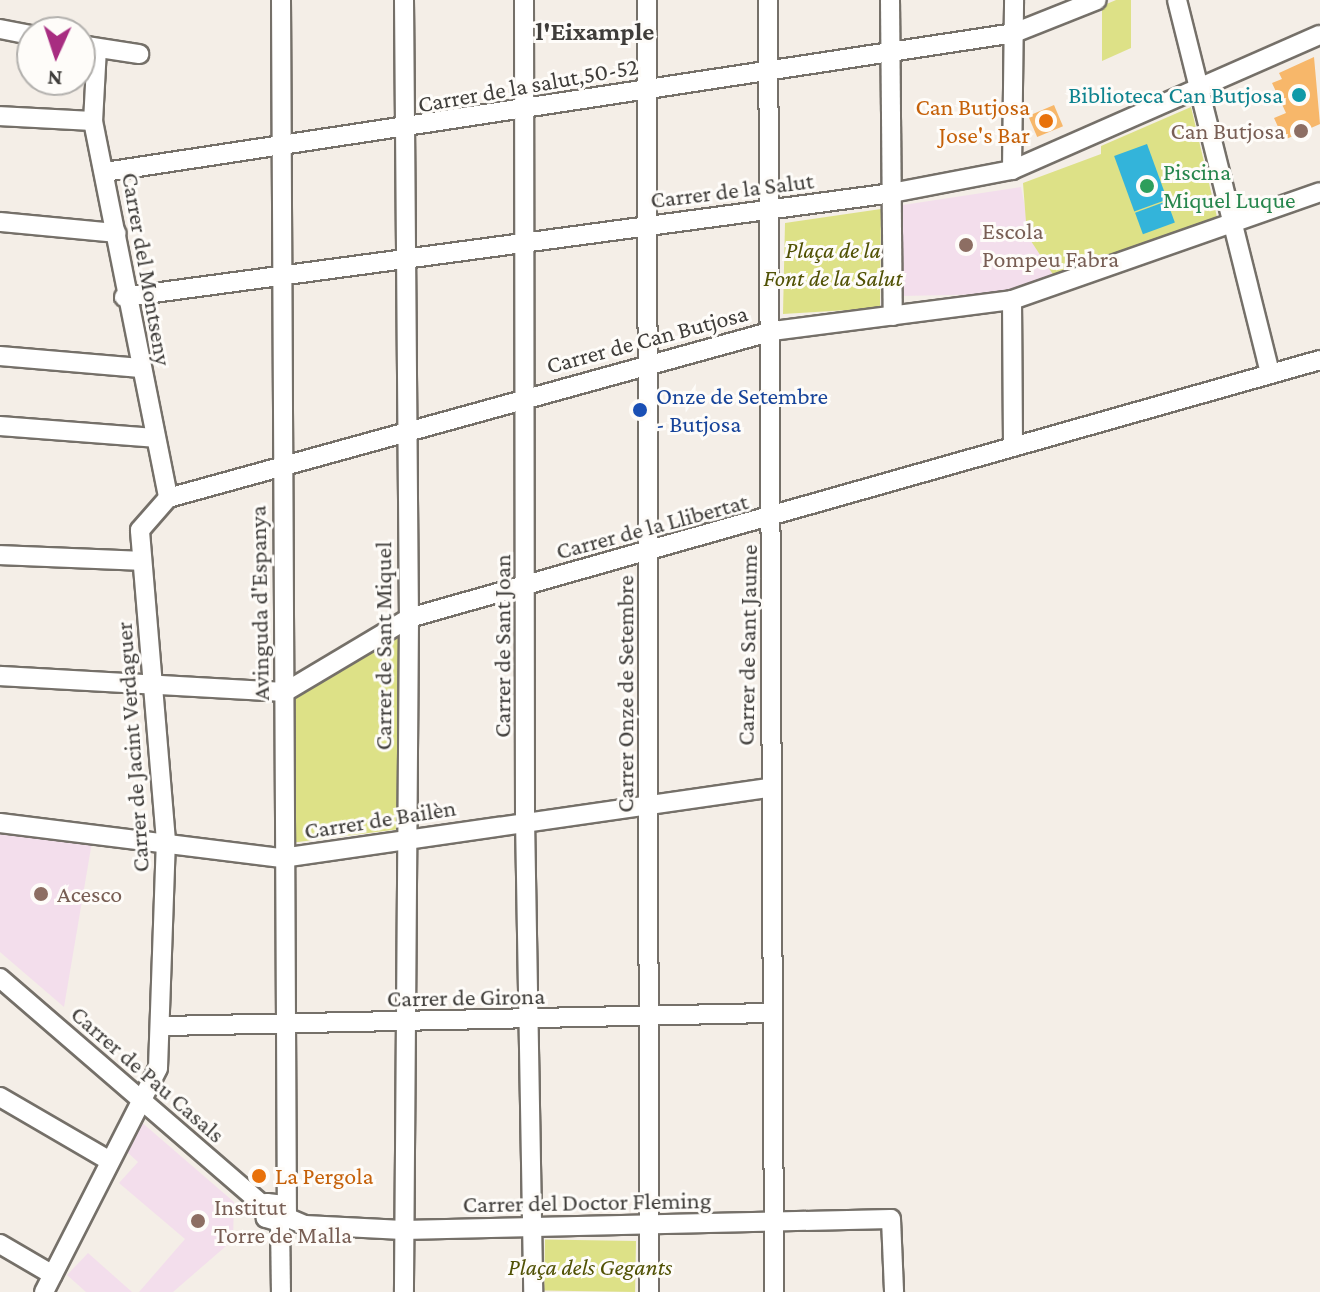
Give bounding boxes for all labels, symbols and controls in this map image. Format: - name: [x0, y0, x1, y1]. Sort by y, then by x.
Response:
- north arrow: [16, 16, 96, 96]
- district label: l'Eixample: [536, 16, 654, 48]
- street label: Carrer de la salut,50-52: [415, 51, 641, 119]
- text: N: [47, 66, 63, 91]
- place label: Biblioteca Can Butjosa: [1068, 81, 1283, 109]
- marker: Biblioteca Can Butjosa: [1290, 86, 1308, 104]
- place label: Can Butjosa Jose's Bar: [915, 93, 1030, 149]
- marker: Can Butjosa Jose's Bar: [1037, 112, 1055, 130]
- place label: Can Butjosa: [1170, 117, 1285, 145]
- marker: Can Butjosa: [1292, 122, 1310, 140]
- place label: Piscina Miquel Luque: [1163, 158, 1296, 214]
- street label: Carrer de la Salut: [649, 166, 815, 214]
- street label: Carrer del Montseny: [116, 170, 178, 368]
- marker: Piscina Miquel Luque: [1138, 177, 1156, 195]
- place label: Escola Pompeu Fabra: [982, 217, 1119, 273]
- park label: Plaça de la Font de la Salut: [763, 236, 903, 292]
- marker: Escola Pompeu Fabra: [957, 236, 975, 254]
- street label: Carrer de Can Butjosa: [543, 298, 751, 380]
- place label: Onze de Setembre - Butjosa: [656, 382, 828, 438]
- marker: Onze de Setembre - Butjosa: [631, 401, 649, 419]
- street label: Carrer de la Llibertat: [553, 487, 751, 565]
- street label: Avinguda d'Espanya: [243, 505, 275, 701]
- street label: Carrer de Sant Miquel: [369, 542, 397, 750]
- street label: Carrer de Sant Jaume: [731, 544, 763, 746]
- street label: Carrer de Sant Joan: [488, 554, 516, 738]
- street label: Carrer Onze de Setembre: [611, 575, 639, 813]
- street label: Carrer de Jacint Verdaguer: [109, 621, 155, 873]
- street label: Carrer de Bailèn: [302, 793, 458, 845]
- place label: Acesco: [57, 880, 122, 908]
- marker: Acesco: [32, 885, 50, 903]
- street label: Carrer de Girona: [387, 981, 545, 1013]
- street label: Carrer de Pau Casals: [65, 999, 231, 1149]
- place label: La Pergola: [275, 1162, 374, 1190]
- marker: La Pergola: [250, 1167, 268, 1185]
- street label: Carrer del Doctor Fleming: [462, 1185, 712, 1219]
- place label: Institut Torre de Malla: [214, 1193, 352, 1249]
- marker: Institut Torre de Malla: [189, 1212, 207, 1230]
- park label: Plaça dels Gegants: [508, 1253, 672, 1281]

